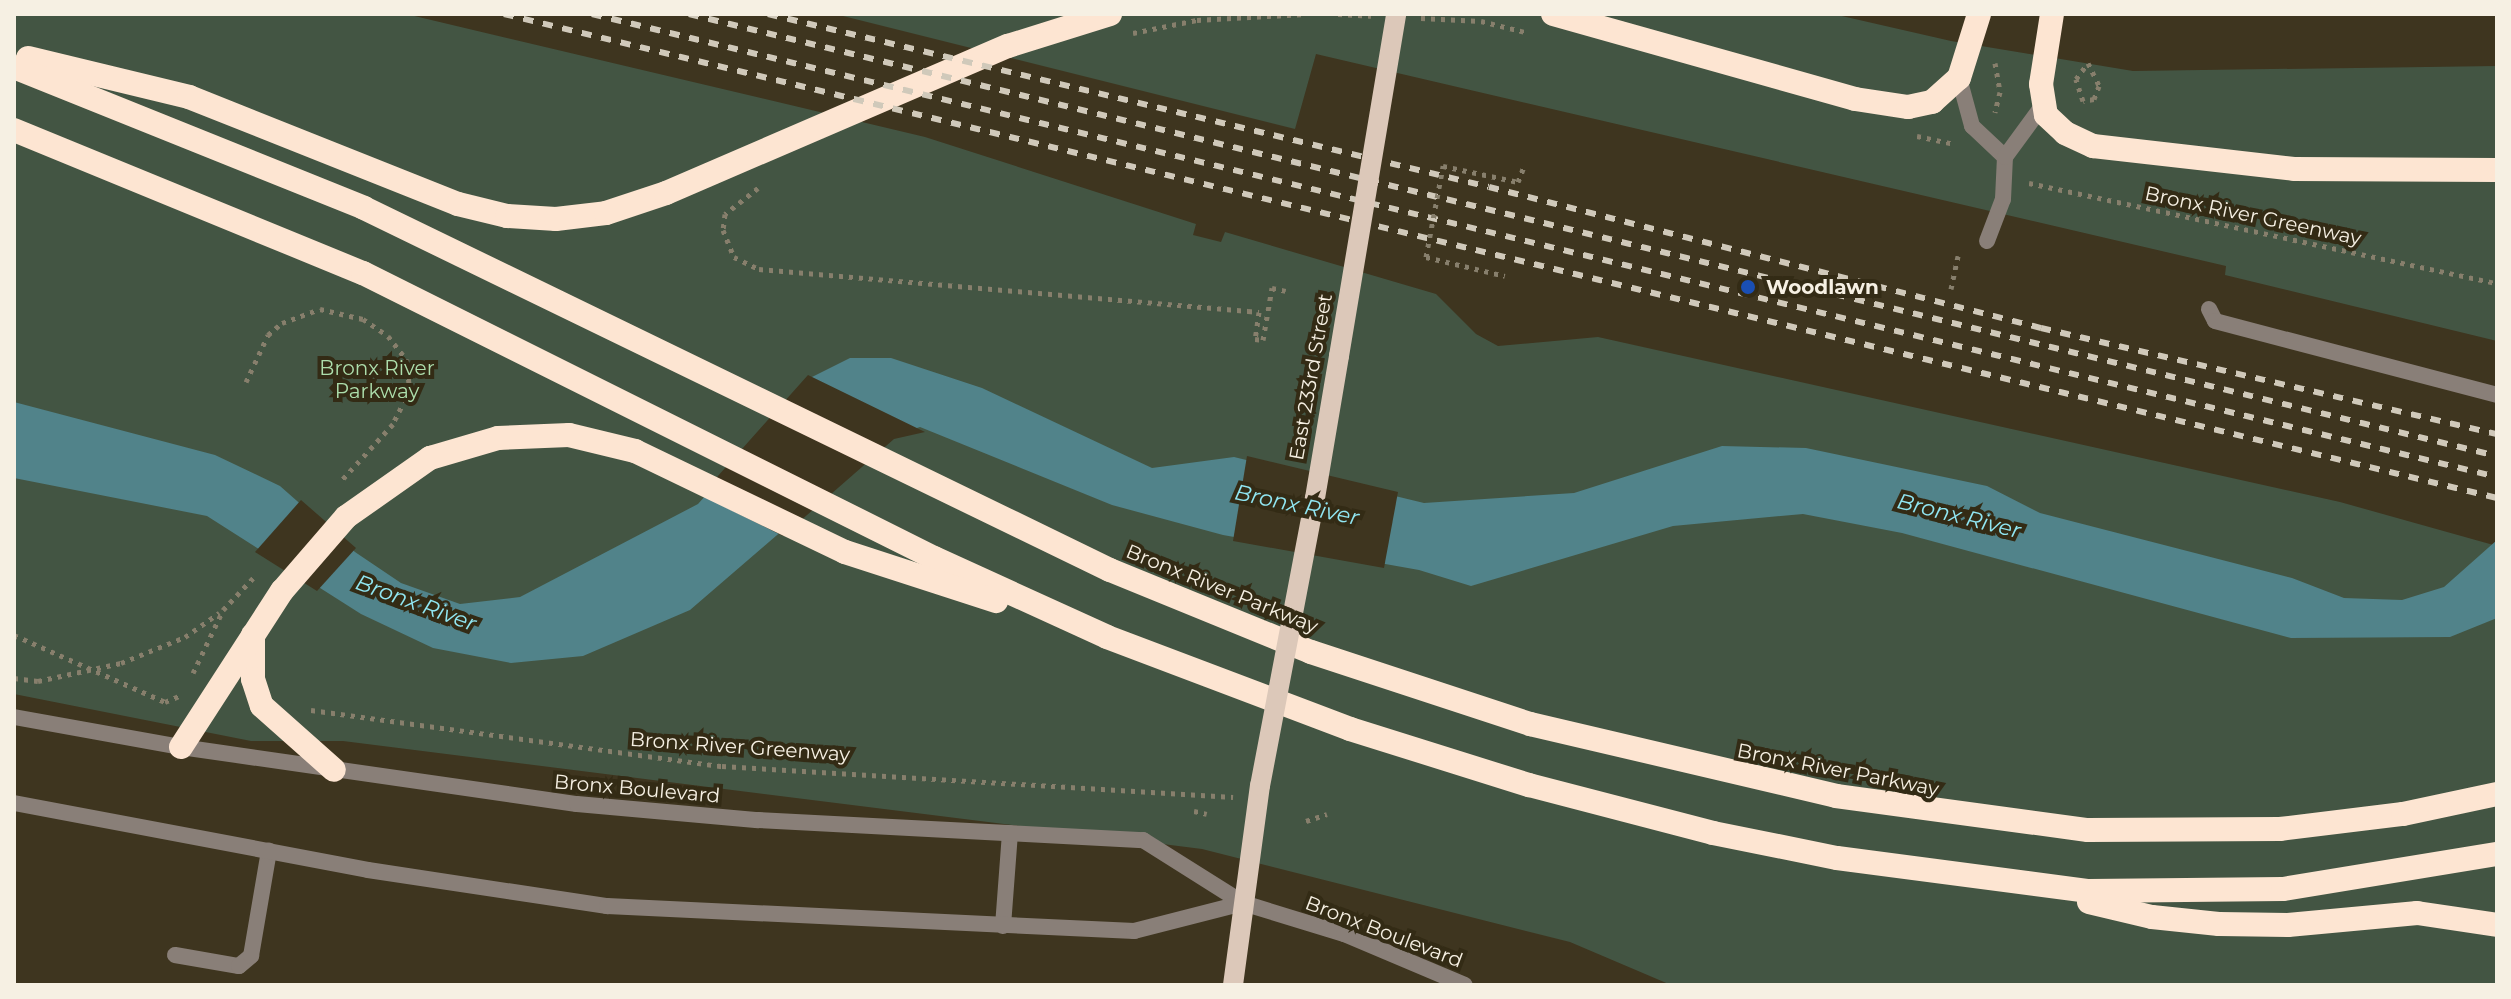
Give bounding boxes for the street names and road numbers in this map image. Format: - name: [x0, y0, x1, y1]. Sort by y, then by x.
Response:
- street label: Bronx River Greenway: [2143, 181, 2363, 251]
- street label: East 233rd Street: [1285, 292, 1337, 462]
- street label: Bronx River Parkway: [1122, 539, 1322, 639]
- street label: Bronx River Greenway: [629, 727, 851, 767]
- street label: Bronx River Parkway: [1735, 739, 1941, 801]
- street label: Bronx Boulevard: [553, 770, 721, 808]
- street label: Bronx Boulevard: [1302, 891, 1466, 973]

